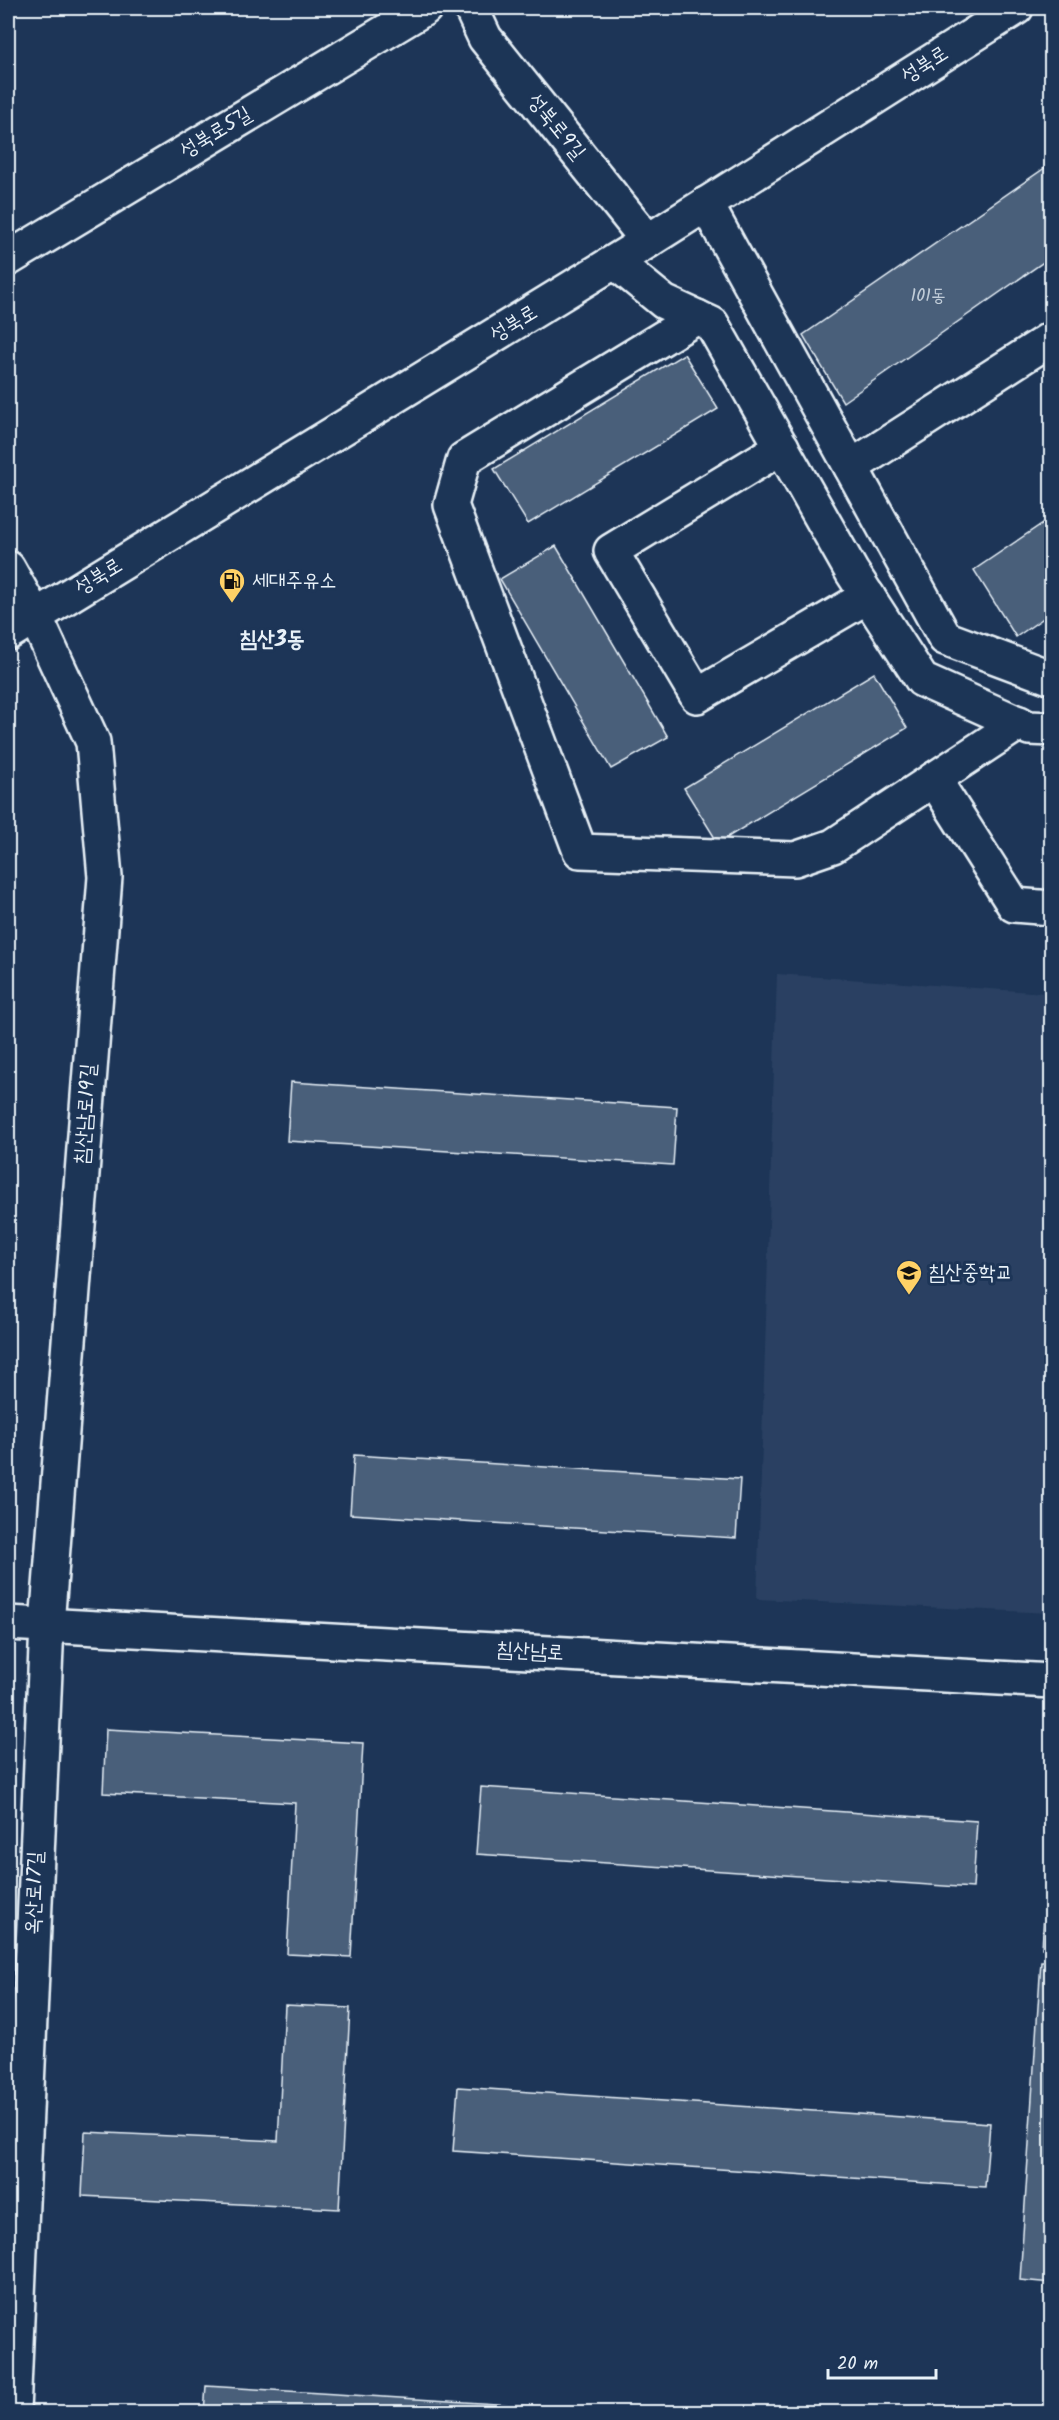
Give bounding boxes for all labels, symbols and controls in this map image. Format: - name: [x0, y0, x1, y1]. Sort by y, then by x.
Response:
- street label: 성북로: [895, 38, 955, 92]
- street label: 성북로9길: [519, 86, 593, 168]
- street label: 성북로5길: [174, 98, 258, 167]
- house number: 101동: [911, 282, 945, 311]
- street label: 성북로: [484, 297, 544, 351]
- street label: 성북로: [69, 550, 129, 604]
- place label: 세대주유소: [252, 565, 337, 598]
- fuel station icon: 세대주유소: [217, 566, 247, 604]
- district label: 침산3동: [239, 623, 305, 658]
- street label: 침산남로19길: [66, 1062, 106, 1166]
- place label: 침산중학교: [928, 1257, 1013, 1290]
- school or university icon: 침산중학교: [894, 1258, 924, 1296]
- street label: 침산남로: [495, 1634, 565, 1670]
- street label: 옥산로17길: [17, 1850, 53, 1935]
- scale bar: [828, 2342, 936, 2380]
- text: 20 m: [837, 2350, 878, 2379]

